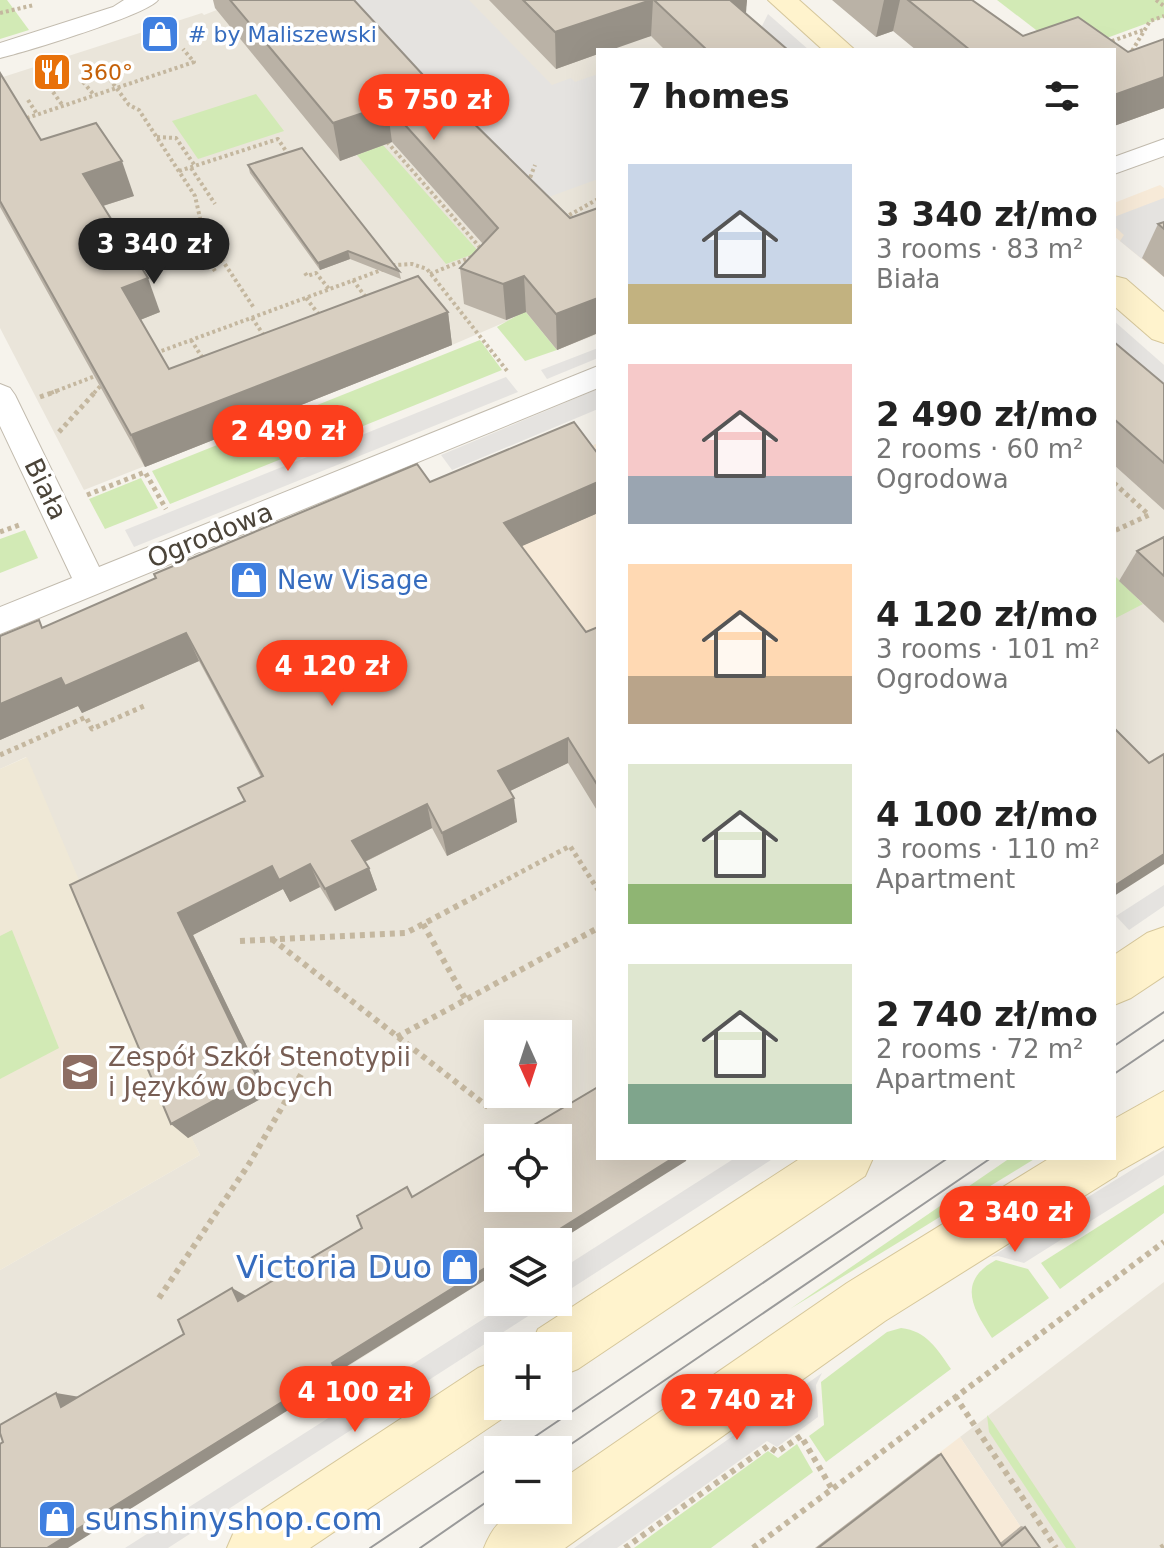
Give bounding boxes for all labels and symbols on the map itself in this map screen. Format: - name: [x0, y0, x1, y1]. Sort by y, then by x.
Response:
- shop icon: # by Maliszewski: [139, 13, 181, 55]
- place label: # by Maliszewski: [188, 22, 377, 47]
- restaurant icon: 360°: [31, 51, 73, 93]
- place label: 360°: [80, 60, 133, 85]
- pin: 5 750 zł: [351, 74, 517, 142]
- pin: 3 340 zł: [71, 218, 237, 286]
- pin: 2 490 zł: [205, 405, 371, 473]
- street label: Biała: [18, 454, 74, 524]
- street label: Ogrodowa: [143, 496, 277, 574]
- shop icon: New Visage: [228, 559, 270, 601]
- place label: New Visage: [277, 565, 428, 595]
- pin: 4 120 zł: [249, 640, 415, 708]
- north arrow: [484, 1020, 572, 1108]
- place label: Zespół Szkół Stenotypii i Języków Obcych: [108, 1042, 411, 1102]
- school or university icon: Zespół Szkół Stenotypii i Języków Obcych: [59, 1051, 101, 1093]
- pin: 2 340 zł: [932, 1186, 1098, 1254]
- shop icon: Victoria Duo: [439, 1246, 481, 1288]
- place label: Victoria Duo: [236, 1248, 432, 1286]
- pin: 4 100 zł: [272, 1366, 438, 1434]
- pin: 2 740 zł: [654, 1374, 820, 1442]
- shop icon: sunshinyshop.com: [36, 1498, 78, 1540]
- place label: sunshinyshop.com: [85, 1500, 383, 1538]

